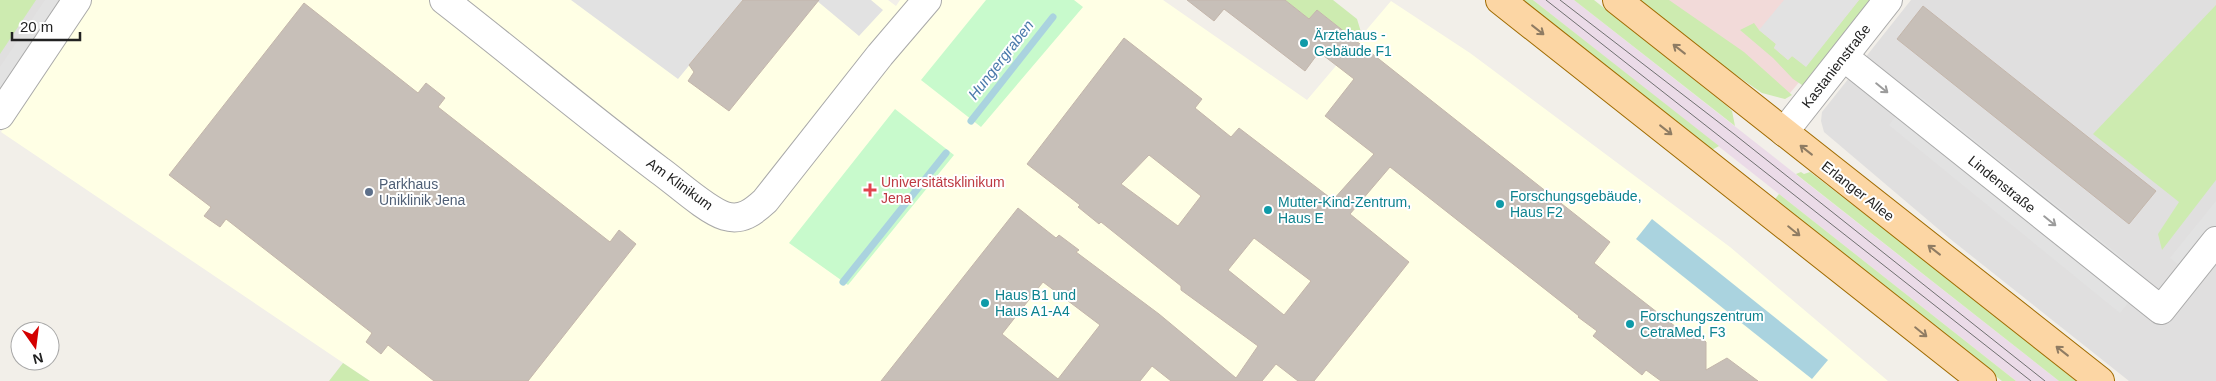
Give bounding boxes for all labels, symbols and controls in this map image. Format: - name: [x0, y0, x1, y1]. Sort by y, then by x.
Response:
- scale bar: [12, 10, 80, 42]
- water label: Hungergraben: [964, 17, 1037, 103]
- text: 20 m: [20, 18, 53, 35]
- street label: Kastanienstraße: [1798, 21, 1874, 111]
- one-way arrow: [1531, 25, 1544, 36]
- place label: Ärztehaus - Gebäude F1: [1314, 27, 1392, 59]
- marker: Ärztehaus - Gebäude F1: [1298, 37, 1310, 49]
- one-way arrow: [1672, 44, 1686, 54]
- one-way arrow: [1875, 82, 1888, 93]
- one-way arrow: [1659, 125, 1672, 136]
- one-way arrow: [1800, 144, 1813, 155]
- street label: Lindenstraße: [1965, 152, 2039, 216]
- street label: Am Klinikum: [644, 155, 716, 213]
- street label: Erlanger Allee: [1819, 158, 1897, 224]
- place label: Universitätsklinikum Jena: [881, 174, 1005, 206]
- place label: Parkhaus Uniklinik Jena: [379, 176, 466, 208]
- marker: Universitätsklinikum Jena: [863, 183, 877, 197]
- marker: Parkhaus Uniklinik Jena: [363, 186, 375, 198]
- place label: Forschungsgebäude, Haus F2: [1510, 188, 1642, 220]
- place label: Mutter-Kind-Zentrum, Haus E: [1278, 194, 1411, 226]
- marker: Forschungsgebäude, Haus F2: [1494, 198, 1506, 210]
- marker: Mutter-Kind-Zentrum, Haus E: [1262, 204, 1274, 216]
- one-way arrow: [2043, 216, 2056, 227]
- one-way arrow: [1787, 225, 1800, 236]
- one-way arrow: [1928, 245, 1941, 256]
- place label: Haus B1 und Haus A1-A4: [995, 287, 1076, 319]
- marker: Haus B1 und Haus A1-A4: [979, 297, 991, 309]
- place label: Forschungszentrum CetraMed, F3: [1640, 308, 1764, 340]
- marker: Forschungszentrum CetraMed, F3: [1624, 318, 1636, 330]
- north arrow: [10, 321, 60, 371]
- one-way arrow: [1914, 327, 1927, 338]
- one-way arrow: [2055, 345, 2068, 356]
- text: N: [31, 350, 45, 368]

